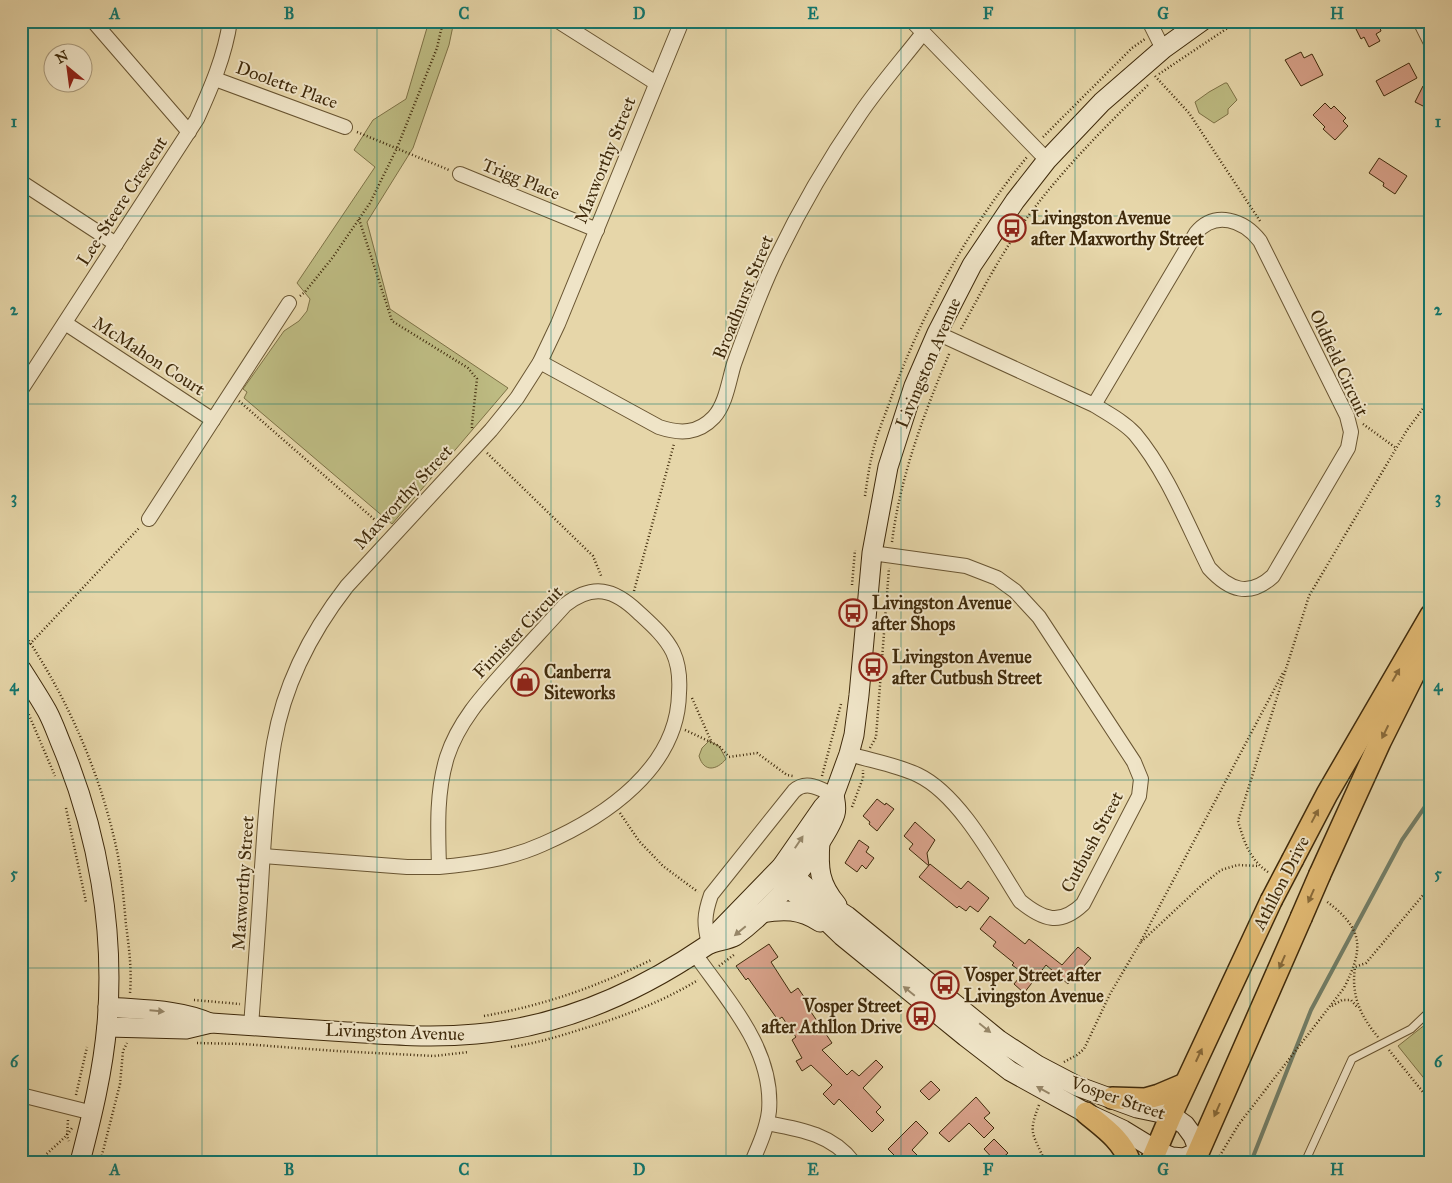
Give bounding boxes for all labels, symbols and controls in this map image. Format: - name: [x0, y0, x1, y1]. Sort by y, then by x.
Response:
- text: A: [109, 4, 121, 23]
- text: B: [284, 4, 294, 23]
- text: C: [459, 4, 470, 23]
- text: D: [633, 4, 646, 23]
- text: E: [807, 4, 819, 23]
- text: F: [983, 4, 994, 23]
- text: G: [1157, 4, 1169, 23]
- text: H: [1330, 4, 1344, 23]
- north arrow: [42, 42, 92, 92]
- text: N: [53, 47, 71, 67]
- street label: Doolette Place: [233, 56, 341, 114]
- street label: Maxworthy Street: [570, 93, 641, 227]
- text: 1: [11, 112, 18, 131]
- text: 1: [1435, 112, 1442, 131]
- street label: Lee-Steere Crescent: [72, 132, 172, 270]
- street label: Trigg Place: [478, 153, 563, 206]
- place label: Livingston Avenue after Maxworthy Street: [1031, 207, 1205, 251]
- bus stop icon: Livingston Avenue after Maxworthy Street: [997, 213, 1027, 243]
- street label: Broadhurst Street: [708, 231, 778, 362]
- street label: Livingston Avenue: [891, 294, 966, 432]
- text: 2: [10, 300, 19, 319]
- text: 2: [1434, 300, 1443, 319]
- street label: Oldfield Circuit: [1305, 306, 1374, 421]
- street label: McMahon Court: [89, 312, 210, 401]
- street label: Maxworthy Street: [349, 440, 457, 554]
- text: 3: [11, 488, 17, 508]
- text: 3: [1435, 488, 1441, 508]
- street label: Fimister Circuit: [468, 581, 568, 683]
- place label: Livingston Avenue after Shops: [872, 592, 1012, 636]
- bus stop icon: Livingston Avenue after Shops: [838, 598, 868, 628]
- place label: Livingston Avenue after Cutbush Street: [892, 646, 1042, 689]
- bus stop icon: Livingston Avenue after Cutbush Street: [858, 652, 888, 682]
- place label: Canberra Siteworks: [544, 661, 616, 704]
- shop icon: Canberra Siteworks: [510, 667, 540, 697]
- one-way arrow: [1391, 668, 1400, 681]
- text: 4: [10, 676, 20, 696]
- text: 4: [1434, 676, 1444, 696]
- one-way arrow: [1381, 724, 1389, 739]
- street label: Cutbush Street: [1056, 787, 1128, 896]
- one-way arrow: [1311, 809, 1319, 823]
- street label: Maxworthy Street: [227, 814, 259, 951]
- street label: Athllon Drive: [1247, 832, 1314, 935]
- one-way arrow: [794, 836, 804, 849]
- text: 5: [10, 864, 18, 883]
- text: 5: [1434, 864, 1442, 883]
- one-way arrow: [1306, 889, 1314, 903]
- one-way arrow: [734, 925, 746, 937]
- one-way arrow: [1277, 955, 1285, 969]
- place label: Vosper Street after Livingston Avenue: [963, 964, 1104, 1008]
- bus stop icon: Vosper Street after Livingston Avenue: [930, 970, 960, 1000]
- one-way arrow: [903, 985, 916, 996]
- place label: Vosper Street after Athllon Drive: [761, 995, 903, 1038]
- bus stop icon: Vosper Street after Athllon Drive: [906, 1001, 936, 1031]
- one-way arrow: [149, 1008, 165, 1016]
- street label: Livingston Avenue: [325, 1019, 465, 1046]
- one-way arrow: [978, 1023, 991, 1034]
- one-way arrow: [1195, 1048, 1203, 1062]
- text: 6: [10, 1052, 19, 1071]
- text: 6: [1434, 1052, 1443, 1071]
- street label: Vosper Street: [1067, 1071, 1169, 1125]
- one-way arrow: [1037, 1085, 1050, 1094]
- one-way arrow: [1212, 1103, 1220, 1117]
- text: A: [109, 1160, 121, 1179]
- text: B: [284, 1160, 294, 1179]
- text: C: [459, 1160, 470, 1179]
- text: D: [633, 1160, 646, 1179]
- text: E: [807, 1160, 819, 1179]
- text: F: [983, 1160, 994, 1179]
- text: G: [1157, 1160, 1169, 1179]
- text: H: [1330, 1160, 1344, 1179]

